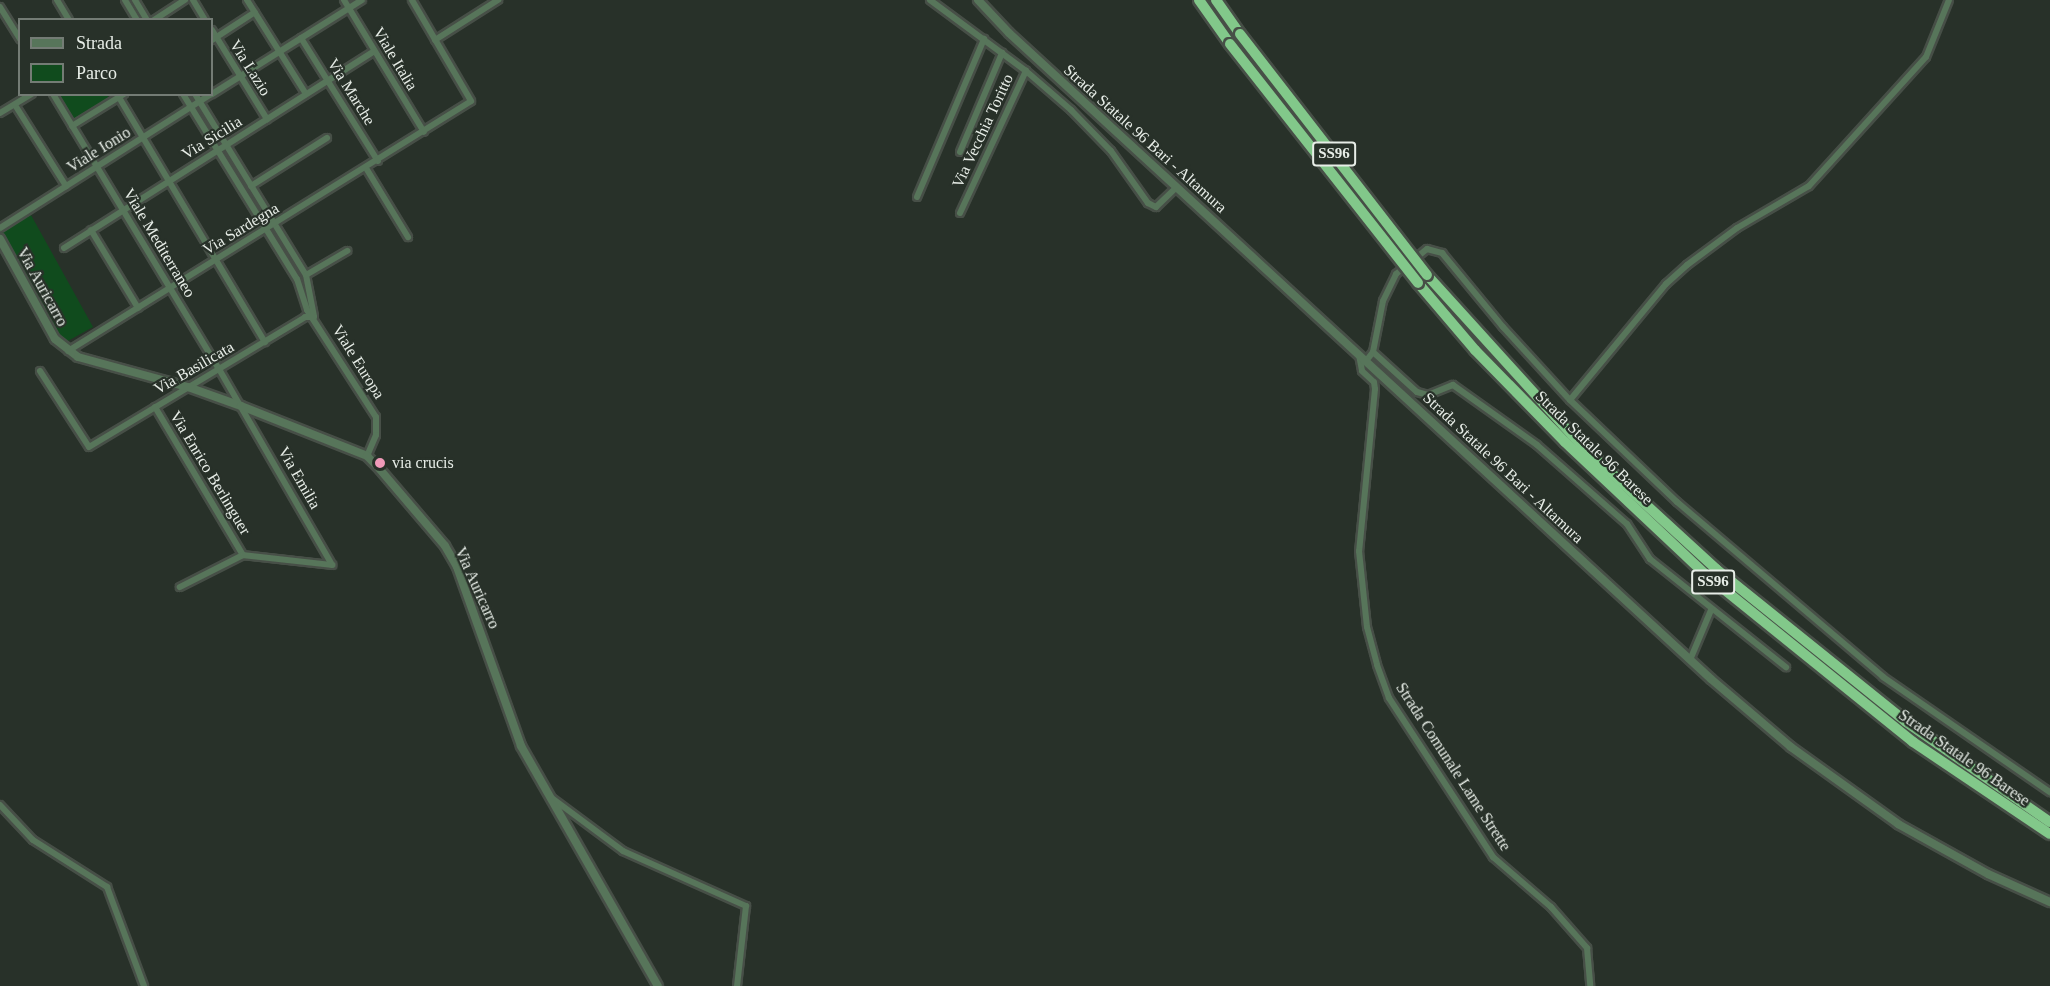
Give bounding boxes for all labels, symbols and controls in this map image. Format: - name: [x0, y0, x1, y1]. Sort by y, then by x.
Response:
- legend: [18, 18, 213, 96]
- street label: Viale Italia: [369, 24, 421, 94]
- text: Strada: [76, 33, 122, 53]
- street label: Via Lazio: [225, 36, 275, 100]
- street label: Via Marche: [323, 55, 379, 129]
- street label: Strada Statale 96 Bari - Altamura: [1059, 60, 1231, 218]
- text: Parco: [76, 63, 117, 83]
- street label: Via Vecchia Toritto: [948, 71, 1018, 191]
- street label: Via Sicilia: [178, 112, 246, 164]
- street label: Viale Ionio: [64, 123, 134, 177]
- road number: SS96: [1312, 142, 1356, 166]
- street label: Viale Mediterraneo: [119, 185, 199, 301]
- street label: Via Sardegna: [199, 199, 283, 259]
- street label: Via Auricarro: [12, 244, 72, 330]
- street label: Viale Europa: [328, 321, 388, 403]
- street label: Via Basilicata: [151, 337, 237, 399]
- street label: Strada Statale 96 Barese: [1531, 387, 1657, 509]
- street label: Strada Statale 96 Bari - Altamura: [1418, 388, 1588, 548]
- street label: Via Enrico Berlinguer: [165, 408, 255, 538]
- street label: Via Emilia: [273, 443, 325, 513]
- place label: via crucis: [392, 453, 454, 473]
- marker: via crucis: [373, 456, 387, 470]
- street label: Via Auricarro: [450, 544, 504, 632]
- road number: SS96: [1690, 570, 1736, 594]
- street label: Strada Comunale Lame Strette: [1391, 679, 1515, 855]
- street label: Strada Statale 96 Barese: [1895, 705, 2033, 811]

